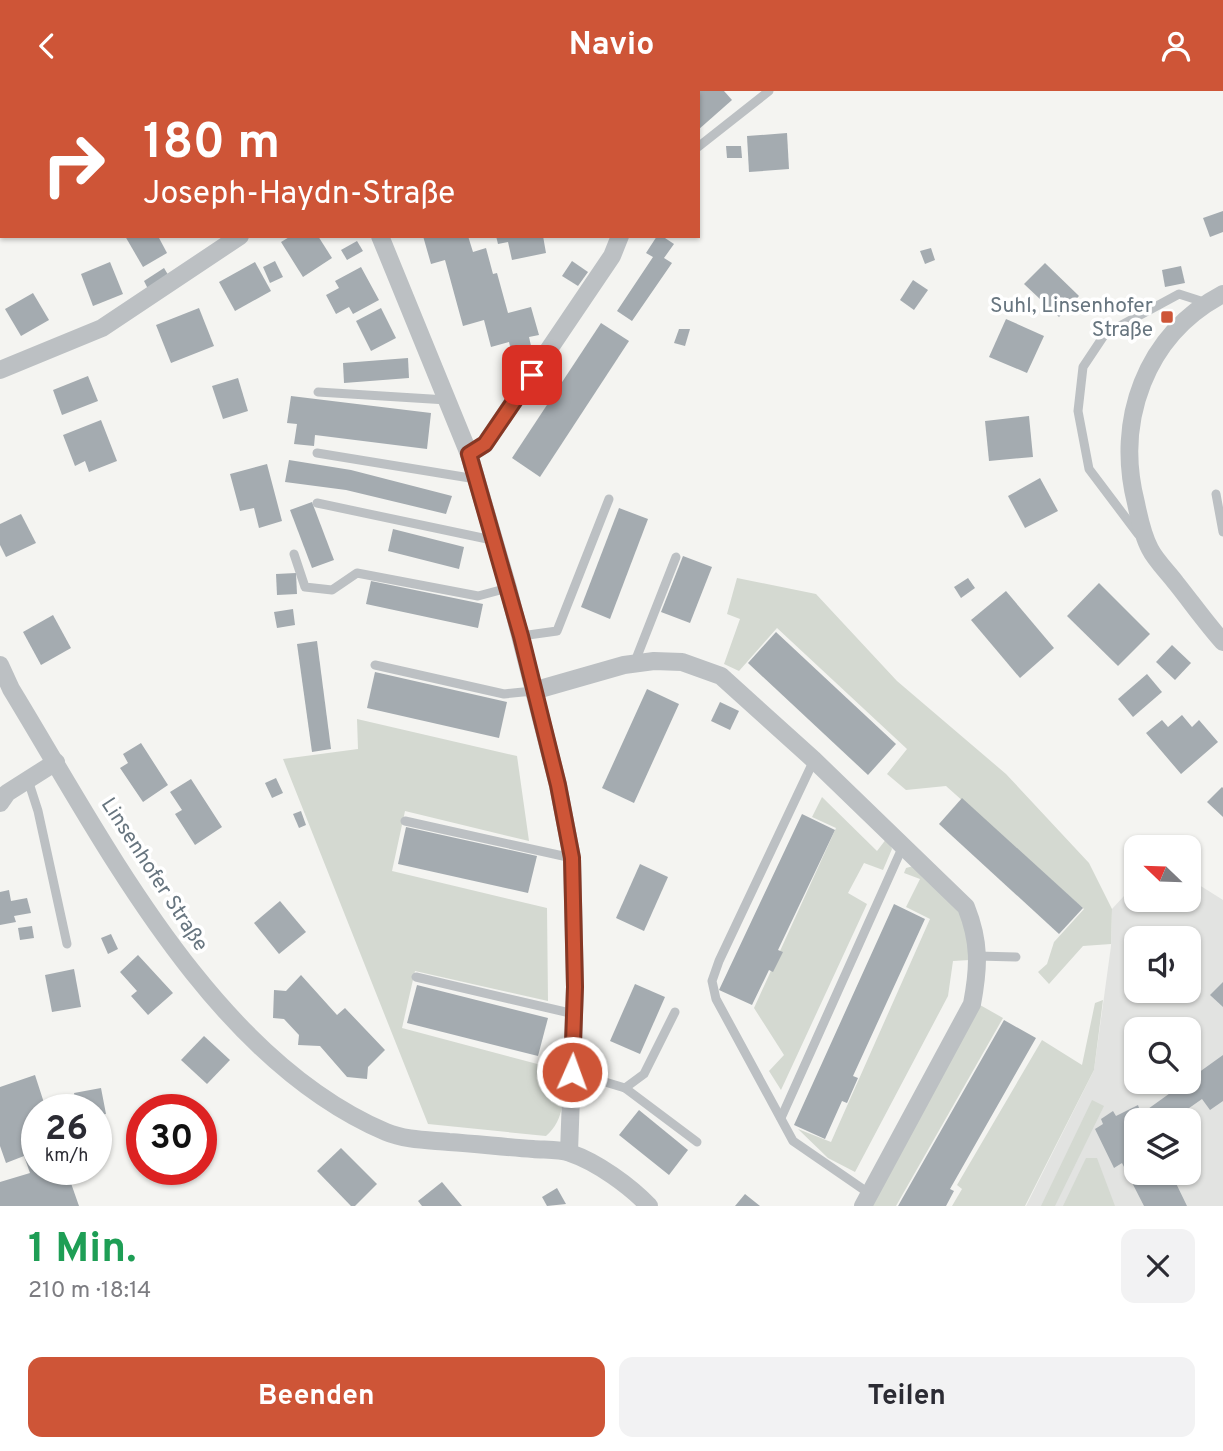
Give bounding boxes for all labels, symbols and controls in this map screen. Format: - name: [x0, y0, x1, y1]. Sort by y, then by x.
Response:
- text: Navio: [569, 26, 654, 66]
- icon: back: [28, 27, 66, 65]
- icon: person: [1157, 27, 1195, 65]
- text: 180 m: [143, 114, 280, 176]
- icon: right: [28, 119, 119, 210]
- text: Joseph-Haydn-Straße: [143, 175, 455, 215]
- place label: Suhl, Linsenhofer Straße: [990, 293, 1153, 344]
- marker: Suhl, Linsenhofer Straße: [1159, 309, 1175, 325]
- pin: [502, 345, 562, 405]
- icon: arrive: [513, 356, 551, 394]
- street label: Linsenhofer Straße: [94, 793, 213, 957]
- north arrow: [1124, 835, 1200, 912]
- map controls: [1124, 835, 1201, 1185]
- button: sound: [1124, 926, 1201, 1003]
- button: search: [1124, 1017, 1201, 1094]
- position arrow: [535, 1035, 609, 1109]
- speed limit sign: 30: [126, 1094, 217, 1185]
- text: 26: [45, 1108, 88, 1152]
- button: layers: [1124, 1108, 1201, 1185]
- text: km/h: [45, 1145, 88, 1168]
- text: 1 Min.: [28, 1224, 137, 1277]
- button: close: [1121, 1229, 1195, 1303]
- text: 210 m · 18:14: [28, 1277, 151, 1306]
- button: Beenden: [28, 1357, 605, 1437]
- button: Teilen: [619, 1357, 1195, 1437]

